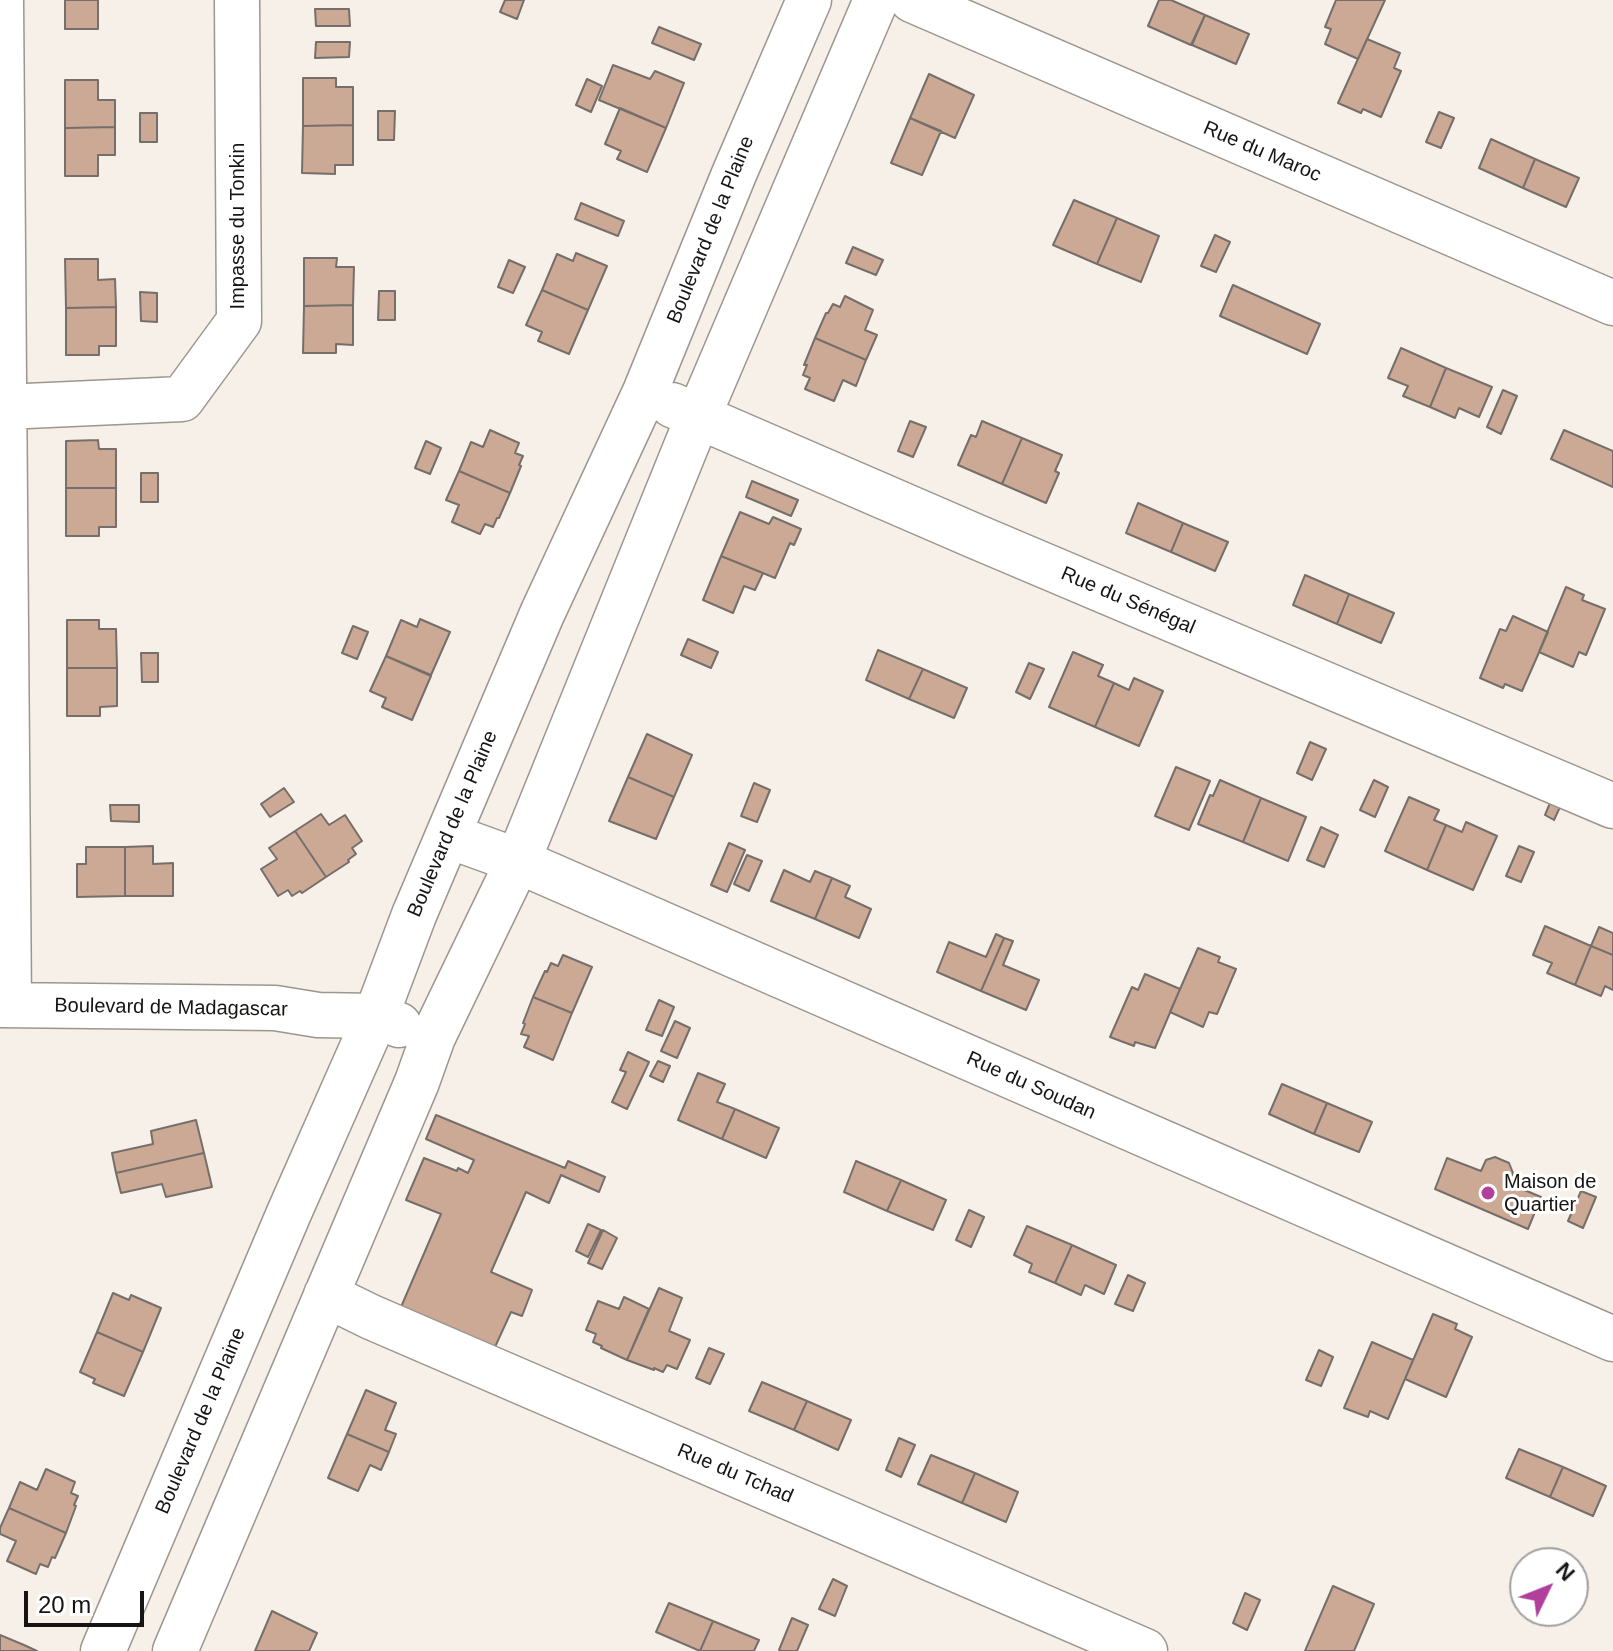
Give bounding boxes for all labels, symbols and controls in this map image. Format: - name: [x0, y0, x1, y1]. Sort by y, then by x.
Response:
- street label: Rue du Maroc: [1199, 116, 1325, 188]
- street label: Boulevard de la Plaine: [662, 133, 760, 327]
- street label: Impasse du Tonkin: [226, 143, 250, 309]
- street label: Rue du Sénégal: [1057, 562, 1199, 640]
- street label: Boulevard de la Plaine: [403, 727, 503, 921]
- street label: Boulevard de Madagascar: [54, 994, 288, 1022]
- street label: Rue du Soudan: [963, 1047, 1099, 1125]
- place label: Maison de Quartier: [1504, 1170, 1596, 1217]
- marker: Maison de Quartier: [1479, 1184, 1497, 1202]
- street label: Boulevard de la Plaine: [151, 1324, 251, 1518]
- street label: Rue du Tchad: [674, 1439, 796, 1509]
- north arrow: [1509, 1547, 1589, 1627]
- text: N: [1551, 1557, 1580, 1586]
- scale bar: [28, 1575, 148, 1625]
- text: 20 m: [38, 1591, 91, 1618]

